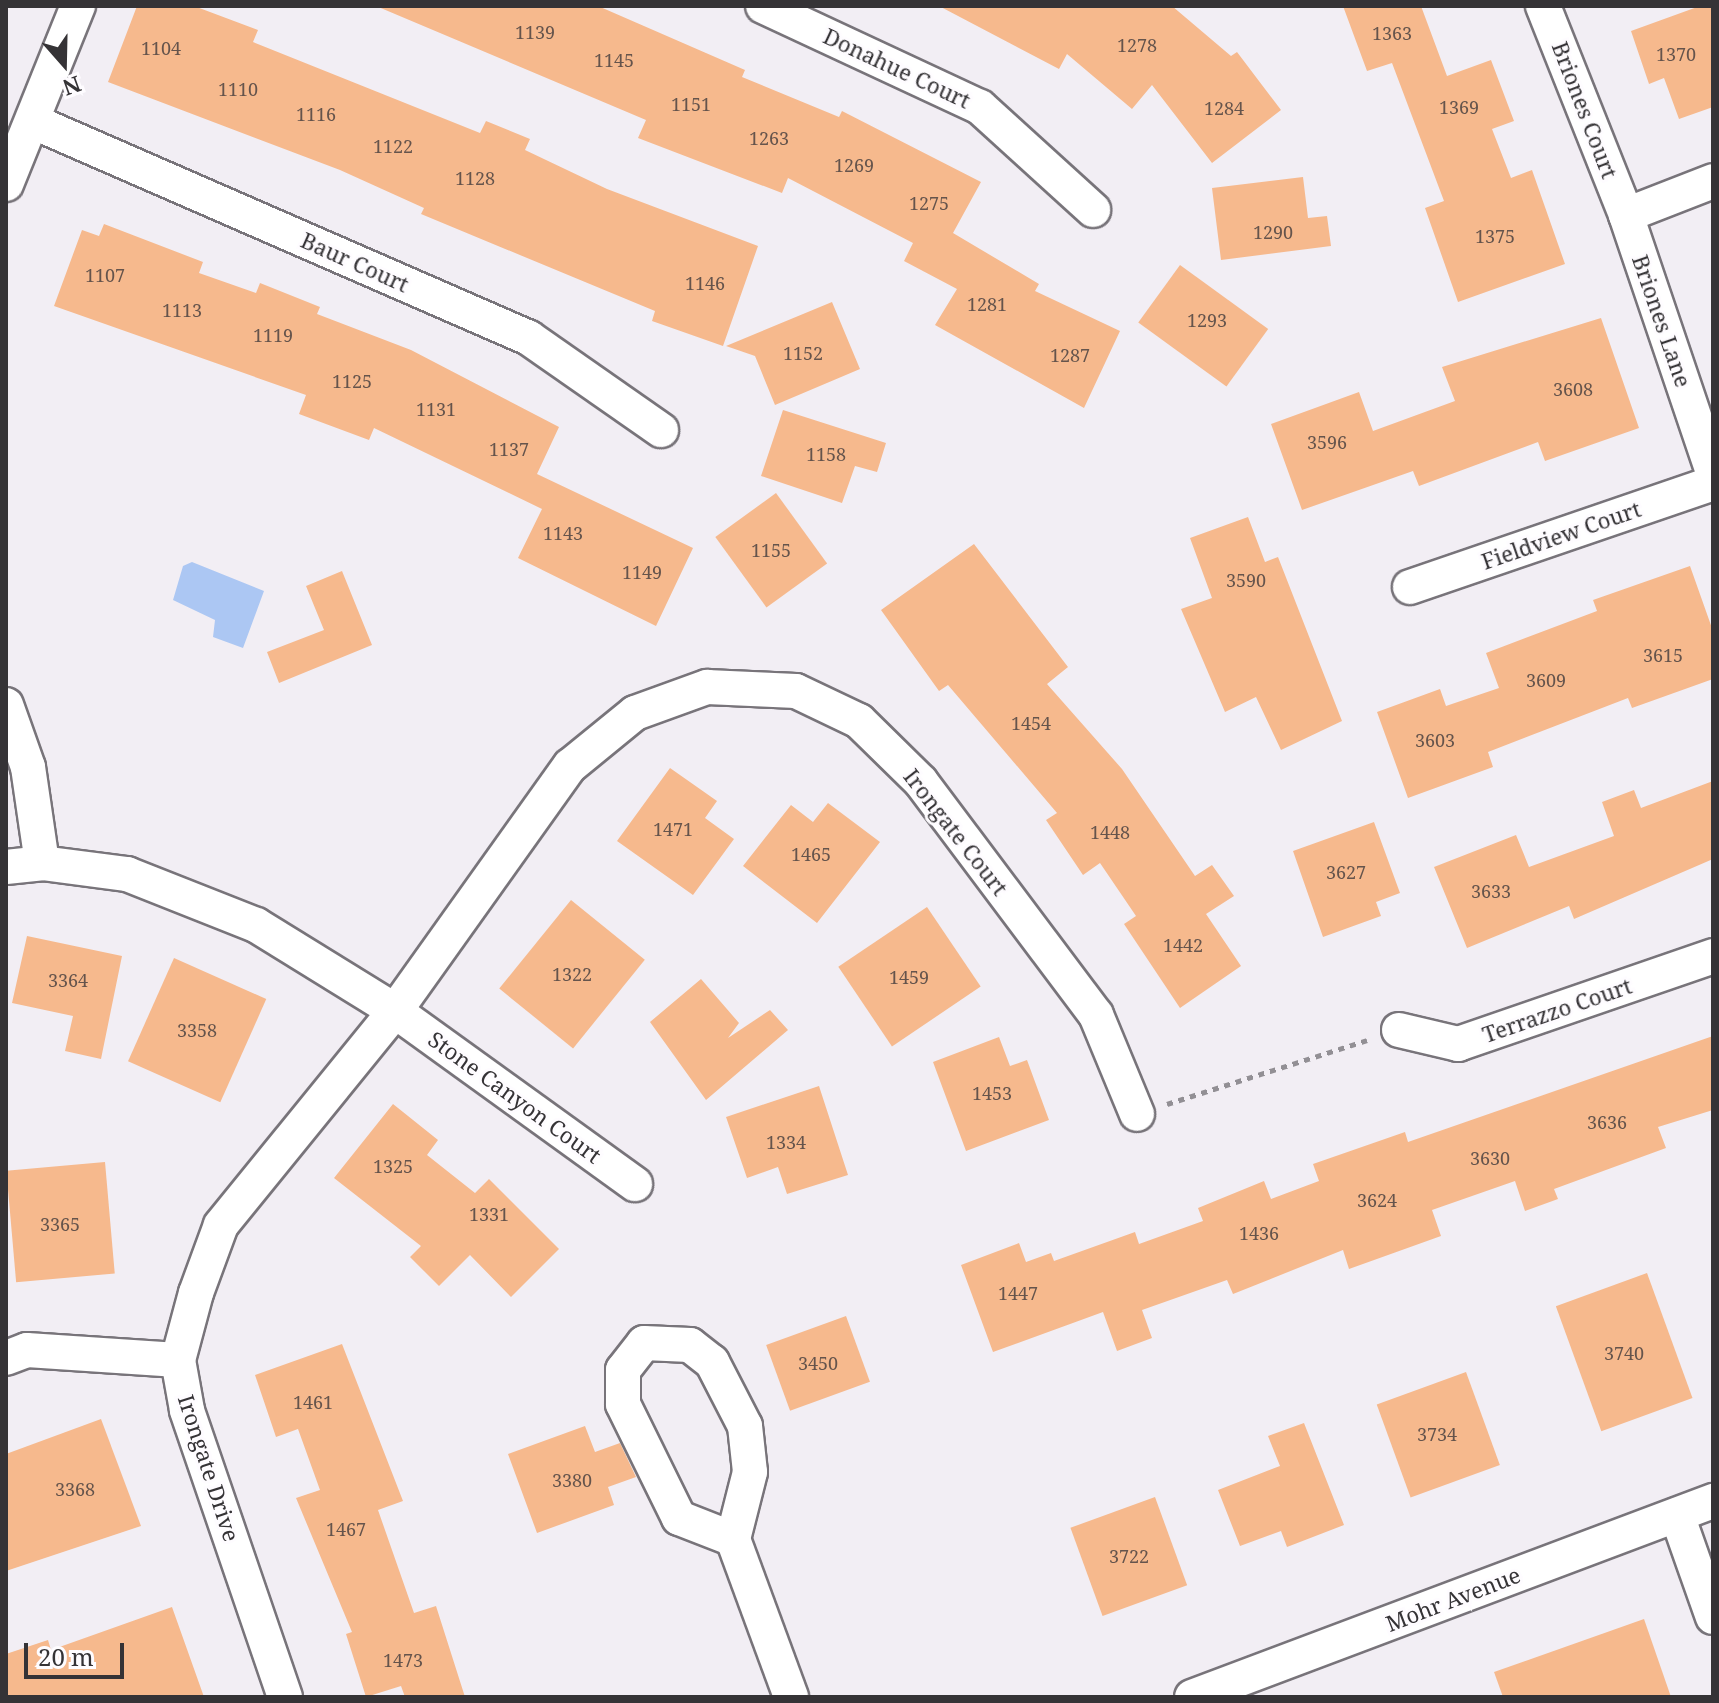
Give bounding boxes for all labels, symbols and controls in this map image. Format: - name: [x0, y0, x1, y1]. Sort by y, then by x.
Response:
- house number: 1139: [515, 21, 555, 43]
- street label: Donahue Court: [819, 22, 975, 114]
- house number: 1363: [1372, 22, 1412, 44]
- north arrow: [24, 24, 104, 104]
- house number: 1278: [1117, 34, 1157, 56]
- house number: 1104: [141, 37, 181, 59]
- street label: Briones Court: [1547, 38, 1623, 182]
- house number: 1370: [1656, 43, 1696, 65]
- house number: 1145: [594, 49, 634, 71]
- text: N: [59, 69, 85, 104]
- house number: 1110: [218, 78, 258, 100]
- house number: 1151: [671, 93, 711, 115]
- house number: 1369: [1439, 96, 1479, 118]
- house number: 1284: [1204, 97, 1244, 119]
- house number: 1116: [296, 103, 336, 125]
- house number: 1263: [749, 127, 789, 149]
- house number: 1122: [373, 135, 413, 157]
- house number: 1269: [834, 154, 874, 176]
- house number: 1128: [455, 167, 495, 189]
- house number: 1275: [909, 192, 949, 214]
- house number: 1290: [1253, 221, 1293, 243]
- house number: 1375: [1475, 225, 1515, 247]
- street label: Baur Court: [297, 227, 413, 297]
- street label: Briones Lane: [1627, 251, 1697, 391]
- house number: 1107: [85, 264, 125, 286]
- house number: 1146: [685, 272, 725, 294]
- house number: 1281: [967, 293, 1007, 315]
- house number: 1113: [162, 299, 202, 321]
- house number: 1293: [1187, 309, 1227, 331]
- house number: 1119: [253, 324, 293, 346]
- house number: 1152: [783, 342, 823, 364]
- house number: 1287: [1050, 344, 1090, 366]
- house number: 1125: [332, 370, 372, 392]
- house number: 3608: [1553, 378, 1593, 400]
- house number: 1131: [416, 398, 456, 420]
- house number: 3596: [1307, 431, 1347, 453]
- house number: 1137: [489, 438, 529, 460]
- house number: 1158: [806, 443, 846, 465]
- street label: Fieldview Court: [1478, 495, 1644, 575]
- house number: 1143: [543, 522, 583, 544]
- house number: 1155: [751, 539, 791, 561]
- house number: 1149: [622, 561, 662, 583]
- house number: 3590: [1226, 569, 1266, 591]
- house number: 3615: [1643, 644, 1683, 666]
- house number: 3609: [1526, 669, 1566, 691]
- house number: 1454: [1011, 712, 1051, 734]
- house number: 3603: [1415, 729, 1455, 751]
- street label: Irongate Court: [898, 764, 1014, 900]
- house number: 1471: [653, 818, 693, 840]
- house number: 1448: [1090, 821, 1130, 843]
- house number: 1465: [791, 843, 831, 865]
- house number: 3627: [1326, 861, 1366, 883]
- house number: 3633: [1471, 880, 1511, 902]
- house number: 1442: [1163, 934, 1203, 956]
- house number: 1322: [552, 963, 592, 985]
- house number: 1459: [889, 966, 929, 988]
- house number: 3364: [48, 969, 88, 991]
- street label: Terrazzo Court: [1479, 972, 1635, 1048]
- house number: 3358: [177, 1019, 217, 1041]
- street label: Stone Canyon Court: [423, 1025, 607, 1169]
- house number: 1453: [972, 1082, 1012, 1104]
- house number: 3636: [1587, 1111, 1627, 1133]
- house number: 1334: [766, 1131, 806, 1153]
- house number: 3630: [1470, 1147, 1510, 1169]
- house number: 1325: [373, 1155, 413, 1177]
- house number: 3624: [1357, 1189, 1397, 1211]
- house number: 1331: [469, 1203, 509, 1225]
- house number: 3365: [40, 1213, 80, 1235]
- house number: 1436: [1239, 1222, 1279, 1244]
- house number: 1447: [998, 1282, 1038, 1304]
- house number: 3740: [1604, 1342, 1644, 1364]
- house number: 3450: [798, 1352, 838, 1374]
- street label: Irongate Drive: [173, 1391, 245, 1545]
- house number: 1461: [293, 1391, 333, 1413]
- house number: 3734: [1417, 1423, 1457, 1445]
- house number: 3380: [552, 1469, 592, 1491]
- house number: 3368: [55, 1478, 95, 1500]
- house number: 1467: [326, 1518, 366, 1540]
- house number: 3722: [1109, 1545, 1149, 1567]
- street label: Mohr Avenue: [1382, 1561, 1524, 1637]
- scale bar: [28, 1627, 128, 1677]
- text: 20 m: [38, 1640, 94, 1673]
- house number: 1473: [383, 1649, 423, 1671]

